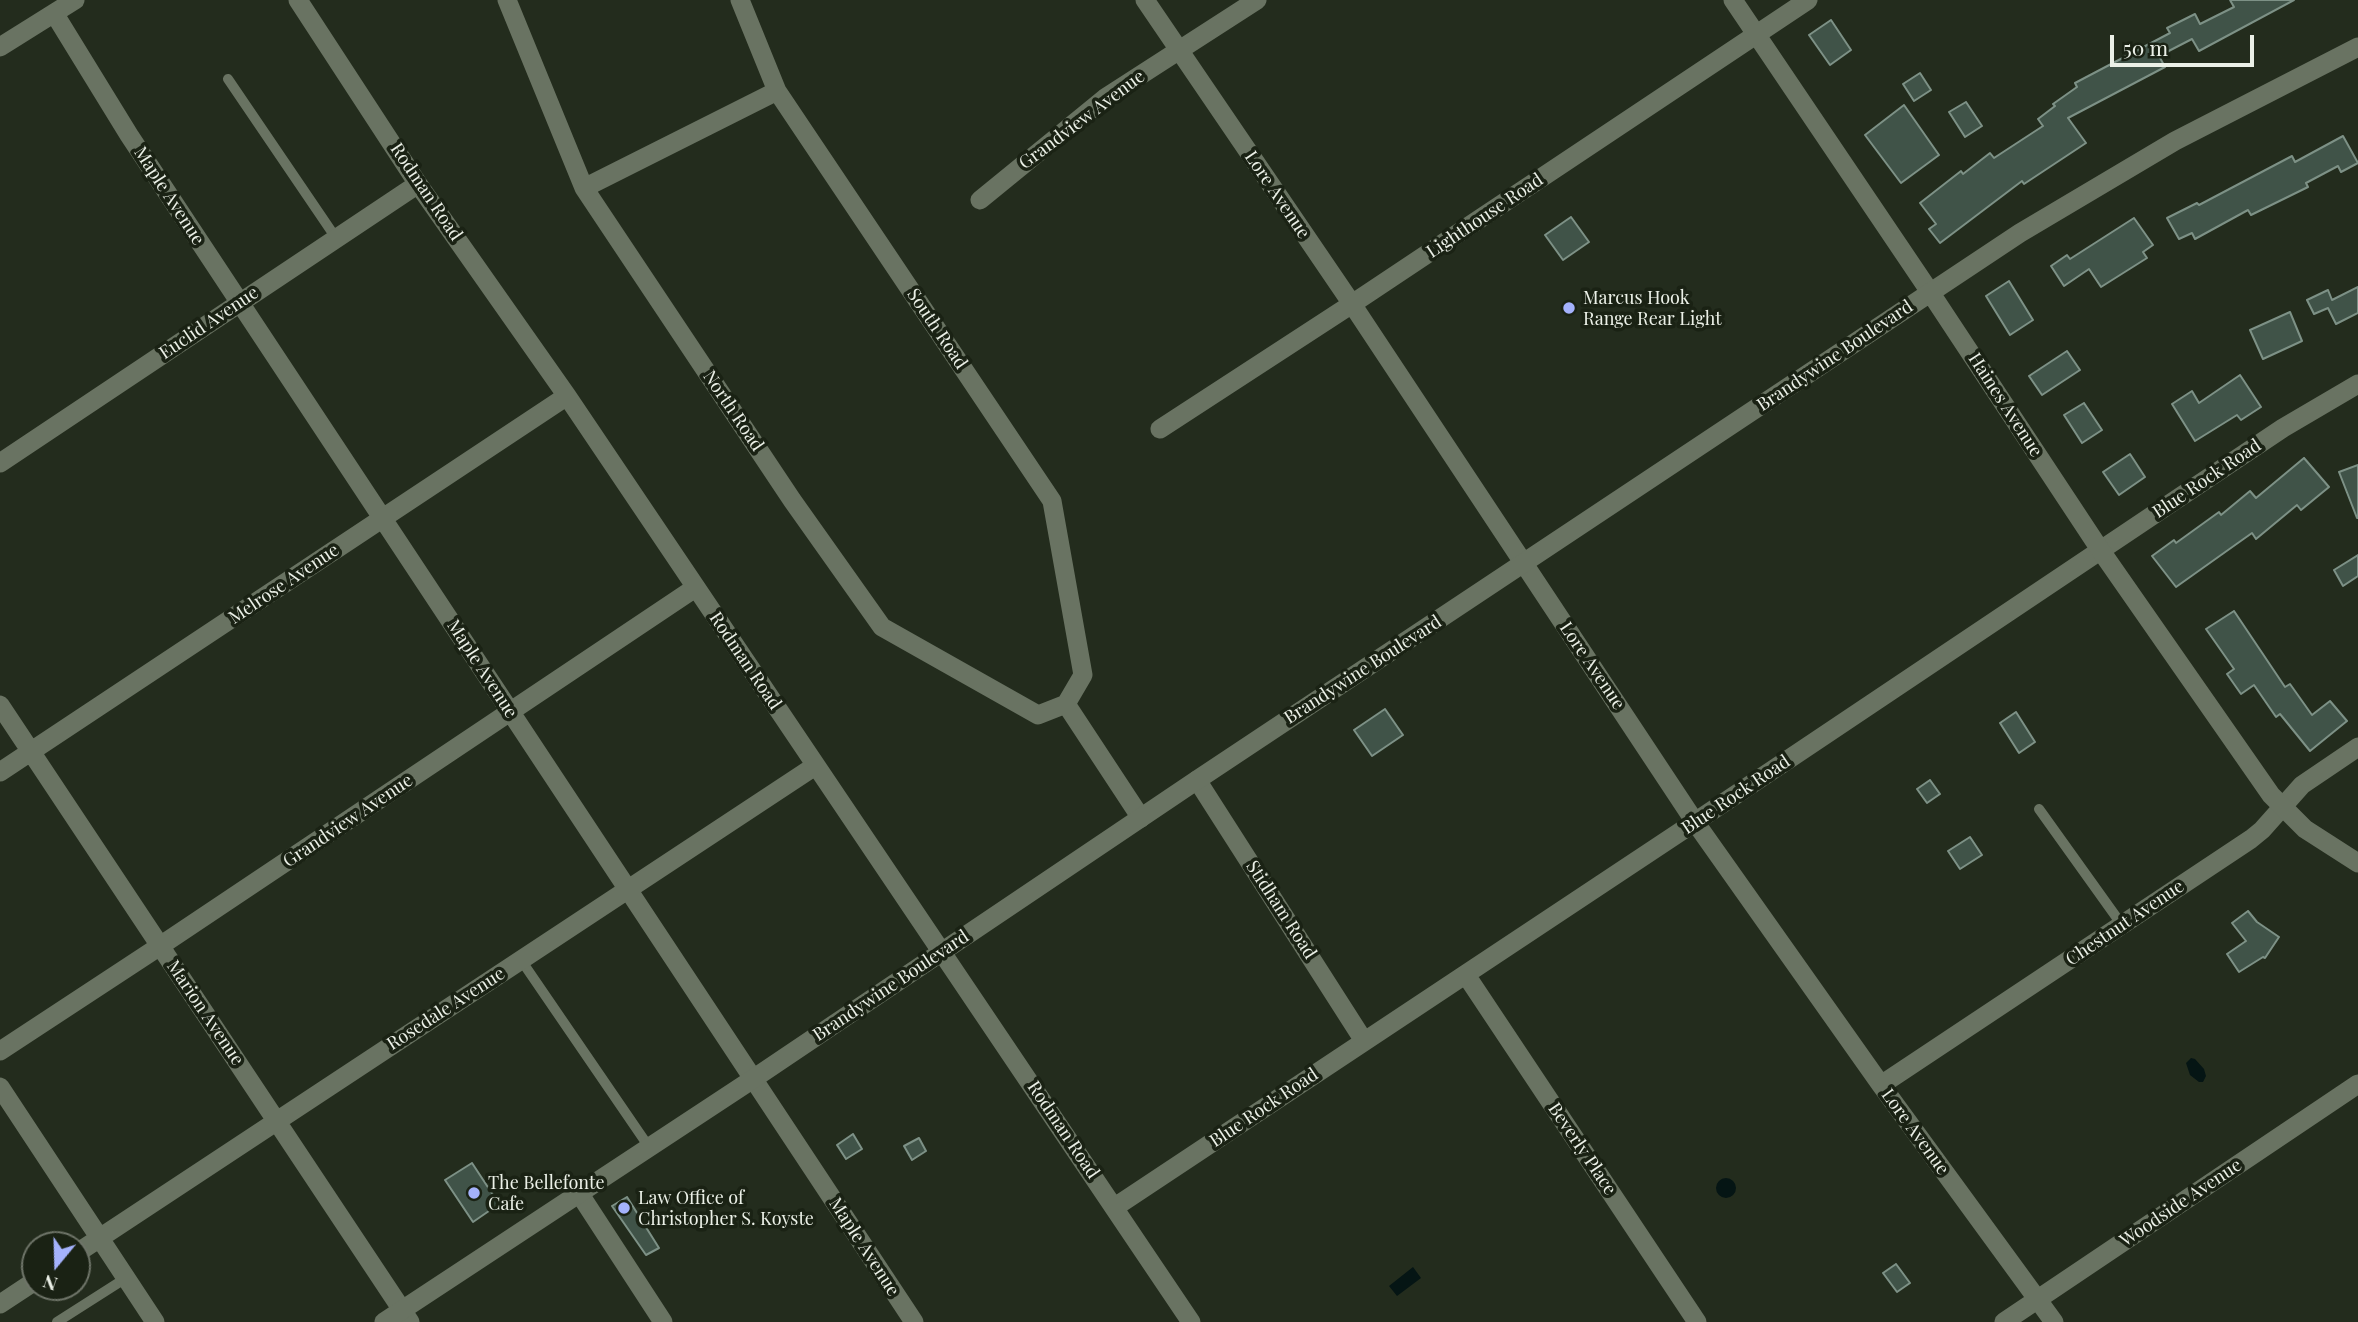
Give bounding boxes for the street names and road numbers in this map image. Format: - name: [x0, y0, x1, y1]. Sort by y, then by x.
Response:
- street label: Grandview Avenue: [1015, 66, 1149, 174]
- street label: Rodman Road: [385, 139, 467, 245]
- street label: Maple Avenue: [129, 143, 209, 249]
- street label: Lore Avenue: [1240, 147, 1314, 243]
- street label: Lighthouse Road: [1423, 169, 1547, 263]
- street label: Euclid Avenue: [155, 282, 263, 364]
- street label: South Road: [902, 285, 972, 373]
- street label: Brandywine Boulevard: [1753, 296, 1917, 416]
- street label: Haines Avenue: [1963, 349, 2047, 461]
- street label: North Road: [698, 367, 768, 455]
- street label: Blue Rock Road: [2149, 435, 2265, 523]
- street label: Melrose Avenue: [225, 539, 343, 629]
- street label: Rodman Road: [704, 608, 786, 714]
- street label: Brandywine Boulevard: [1280, 611, 1446, 729]
- street label: Maple Avenue: [442, 616, 522, 722]
- street label: Lore Avenue: [1555, 618, 1629, 714]
- street label: Blue Rock Road: [1678, 751, 1794, 839]
- street label: Grandview Avenue: [279, 770, 417, 872]
- street label: Stidham Road: [1241, 857, 1321, 963]
- street label: Chestnut Avenue: [2062, 875, 2188, 971]
- street label: Brandywine Boulevard: [809, 926, 973, 1046]
- street label: Marion Avenue: [162, 956, 248, 1070]
- street label: Rosedale Avenue: [383, 963, 509, 1055]
- street label: Blue Rock Road: [1206, 1064, 1322, 1152]
- street label: Rodman Road: [1022, 1077, 1104, 1183]
- street label: Lore Avenue: [1877, 1085, 1953, 1179]
- street label: Beverly Place: [1543, 1099, 1621, 1199]
- street label: Woodside Avenue: [2116, 1154, 2246, 1252]
- street label: Maple Avenue: [824, 1194, 904, 1300]

